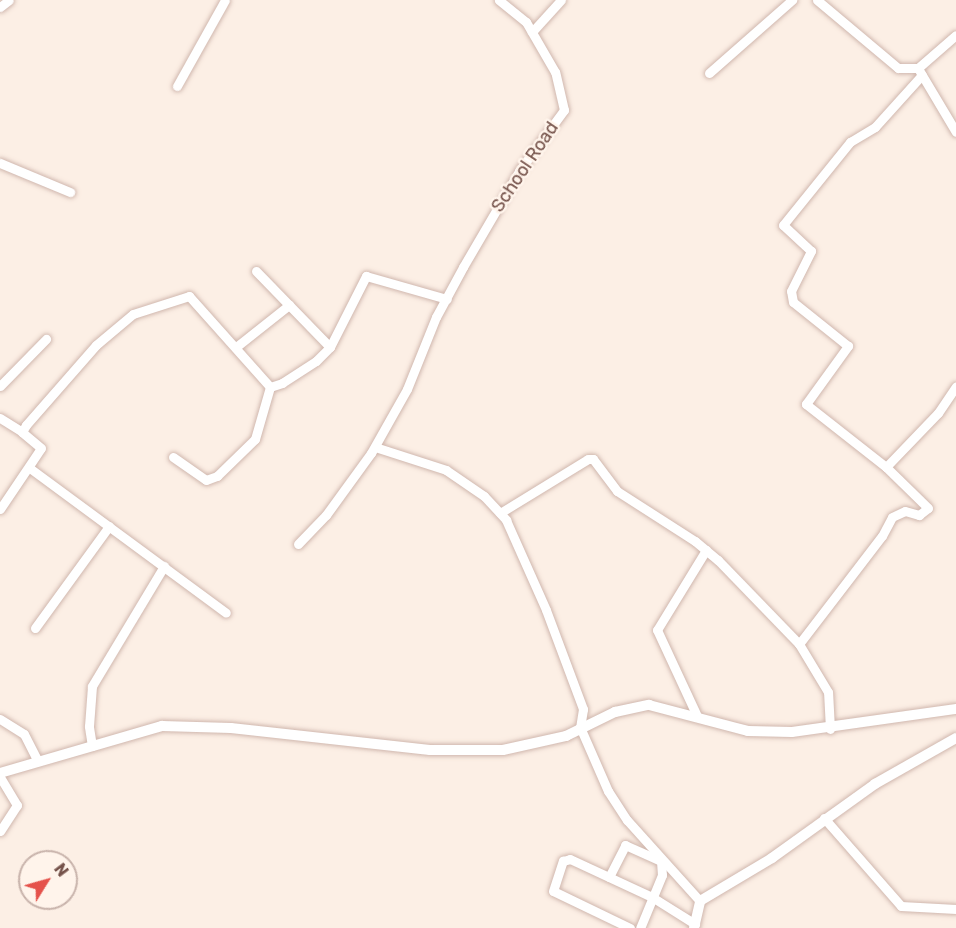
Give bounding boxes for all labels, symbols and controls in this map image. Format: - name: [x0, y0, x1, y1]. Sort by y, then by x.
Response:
- street label: School Road: [487, 118, 563, 216]
- north arrow: [18, 850, 78, 910]
- text: N: [50, 860, 72, 880]

